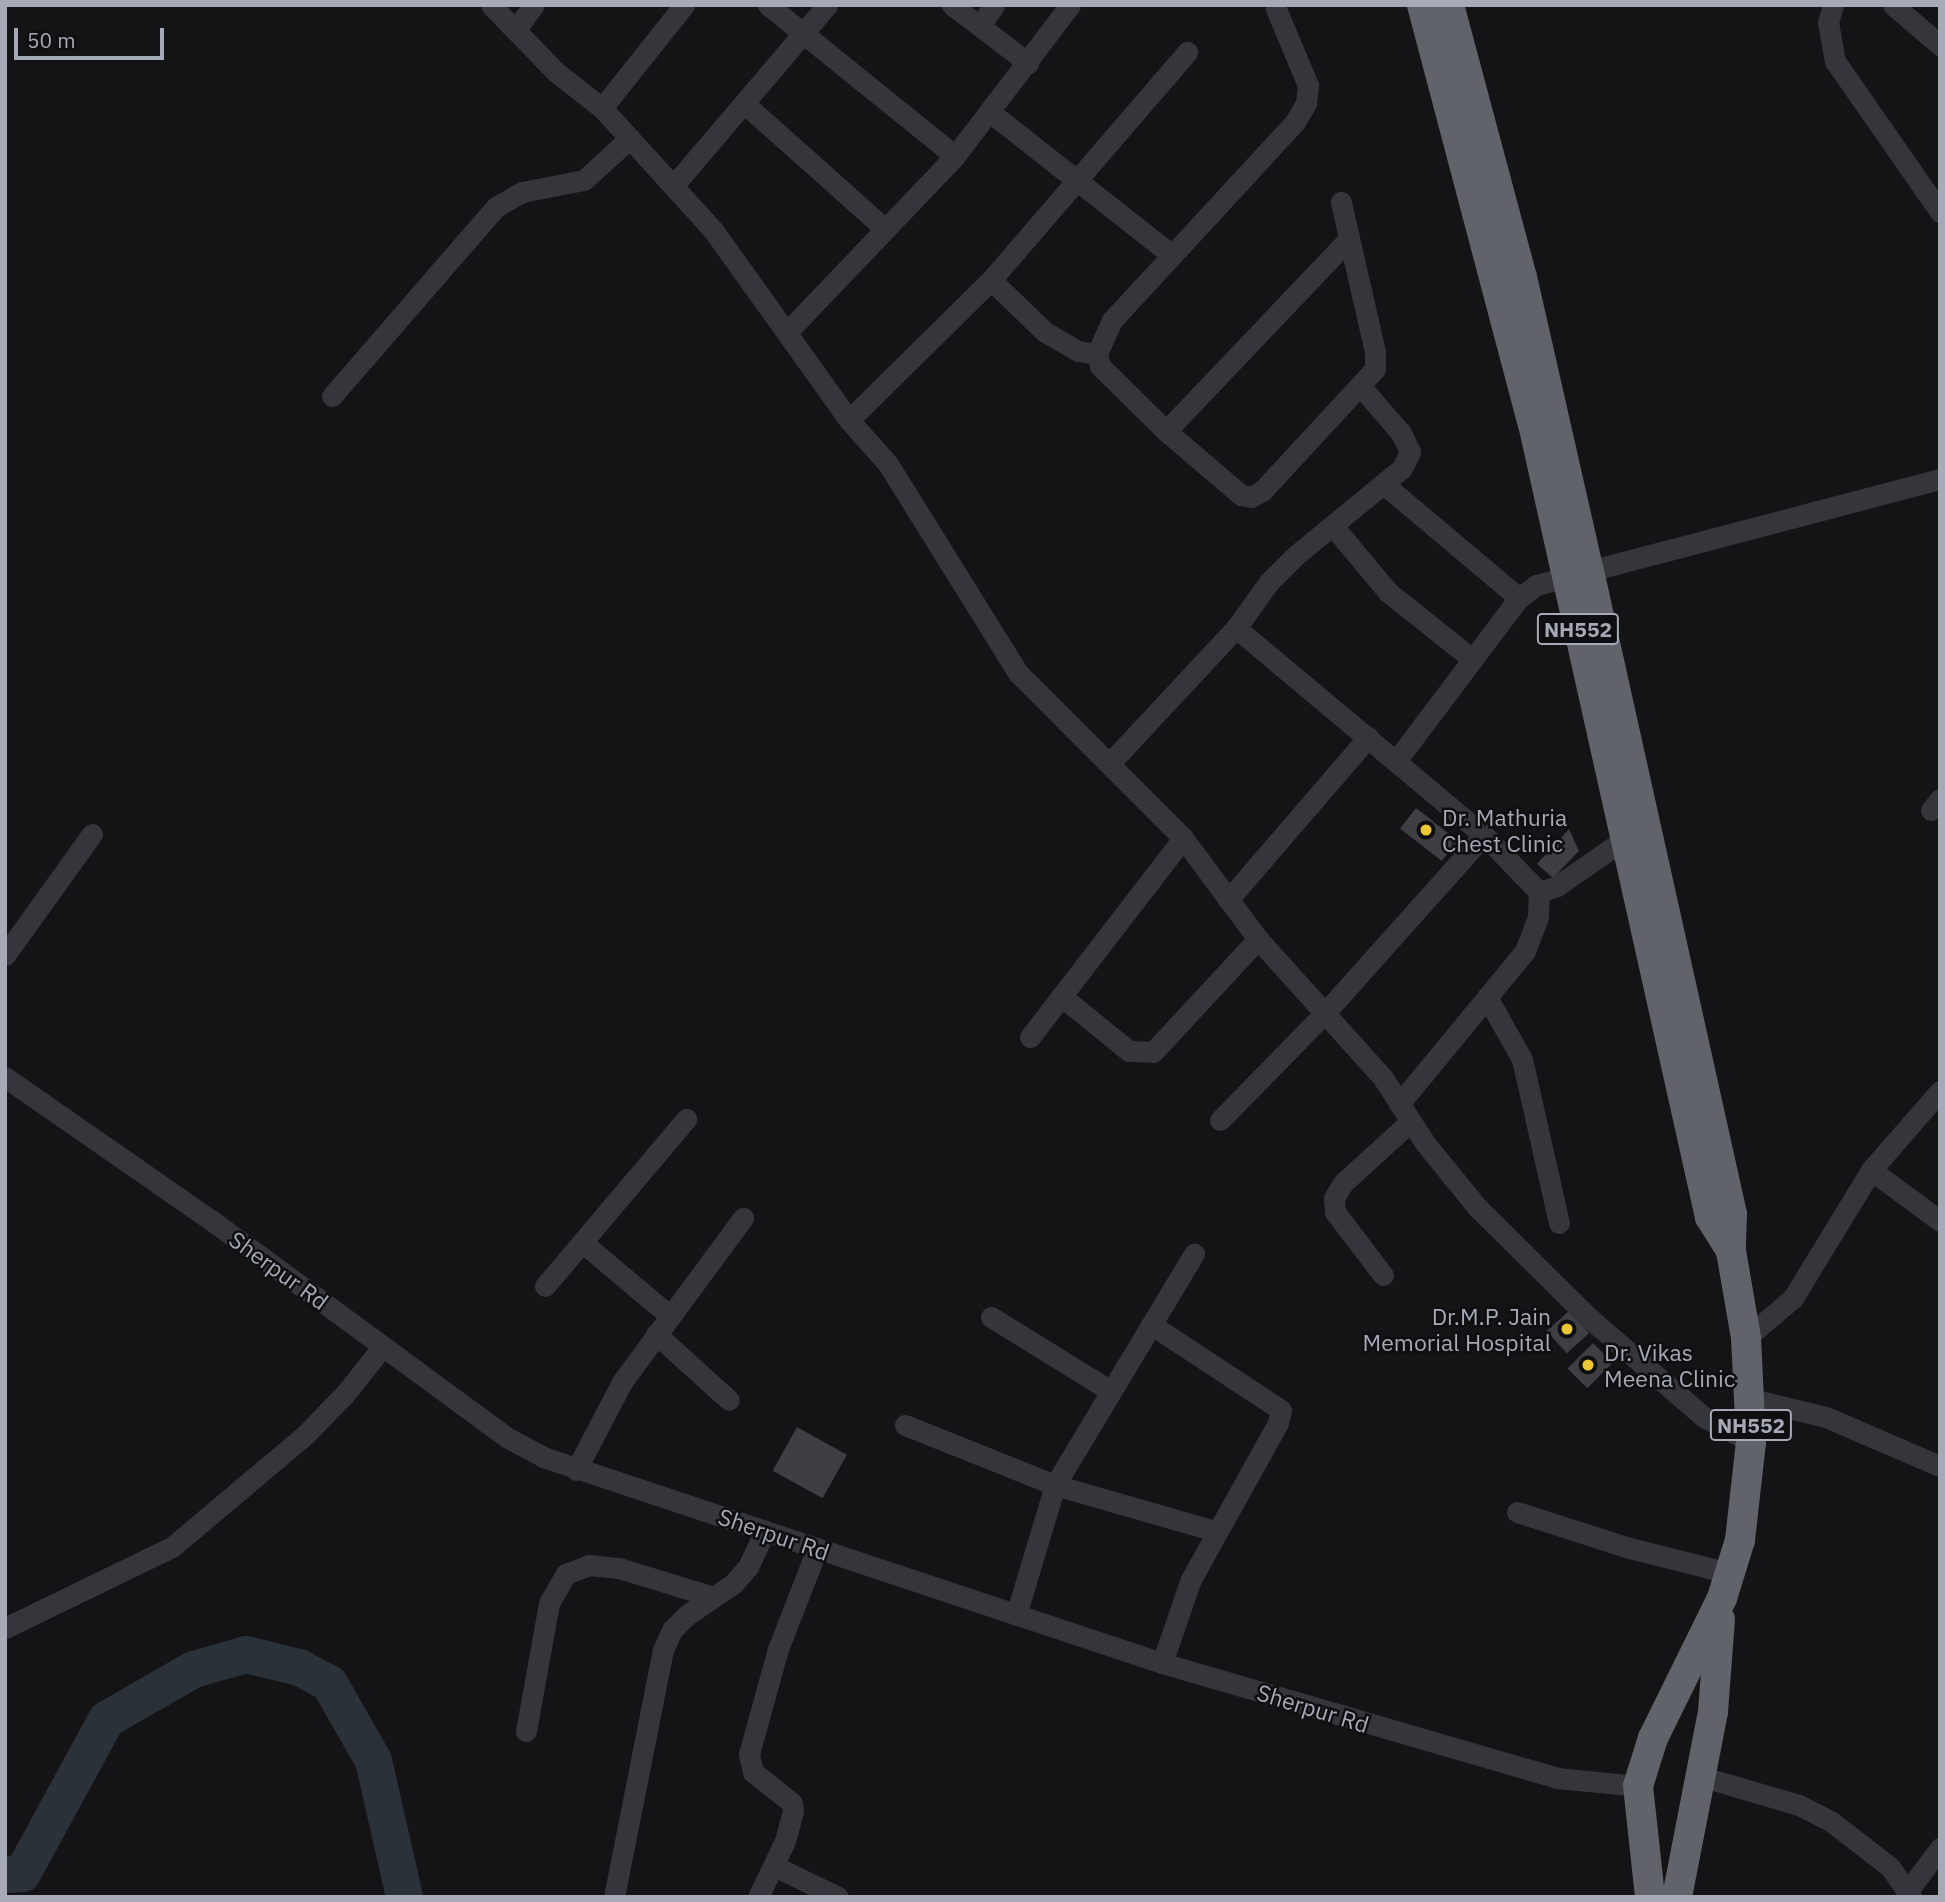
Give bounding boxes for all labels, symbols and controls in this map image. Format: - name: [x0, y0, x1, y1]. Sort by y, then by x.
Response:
- scale bar: [18, 14, 168, 58]
- text: 50 m: [27, 26, 76, 54]
- road number: NH552: [1536, 612, 1620, 646]
- place label: Dr. Mathuria Chest Clinic: [1442, 803, 1567, 857]
- marker: Dr. Mathuria Chest Clinic: [1416, 820, 1436, 840]
- street label: Sherpur Rd: [224, 1225, 334, 1315]
- place label: Dr.M.P. Jain Memorial Hospital: [1363, 1302, 1551, 1356]
- marker: Dr.M.P. Jain Memorial Hospital: [1557, 1319, 1577, 1339]
- place label: Dr. Vikas Meena Clinic: [1604, 1338, 1735, 1392]
- marker: Dr. Vikas Meena Clinic: [1578, 1355, 1598, 1375]
- road number: NH552: [1709, 1408, 1793, 1442]
- street label: Sherpur Rd: [715, 1502, 833, 1566]
- street label: Sherpur Rd: [1254, 1678, 1372, 1738]

